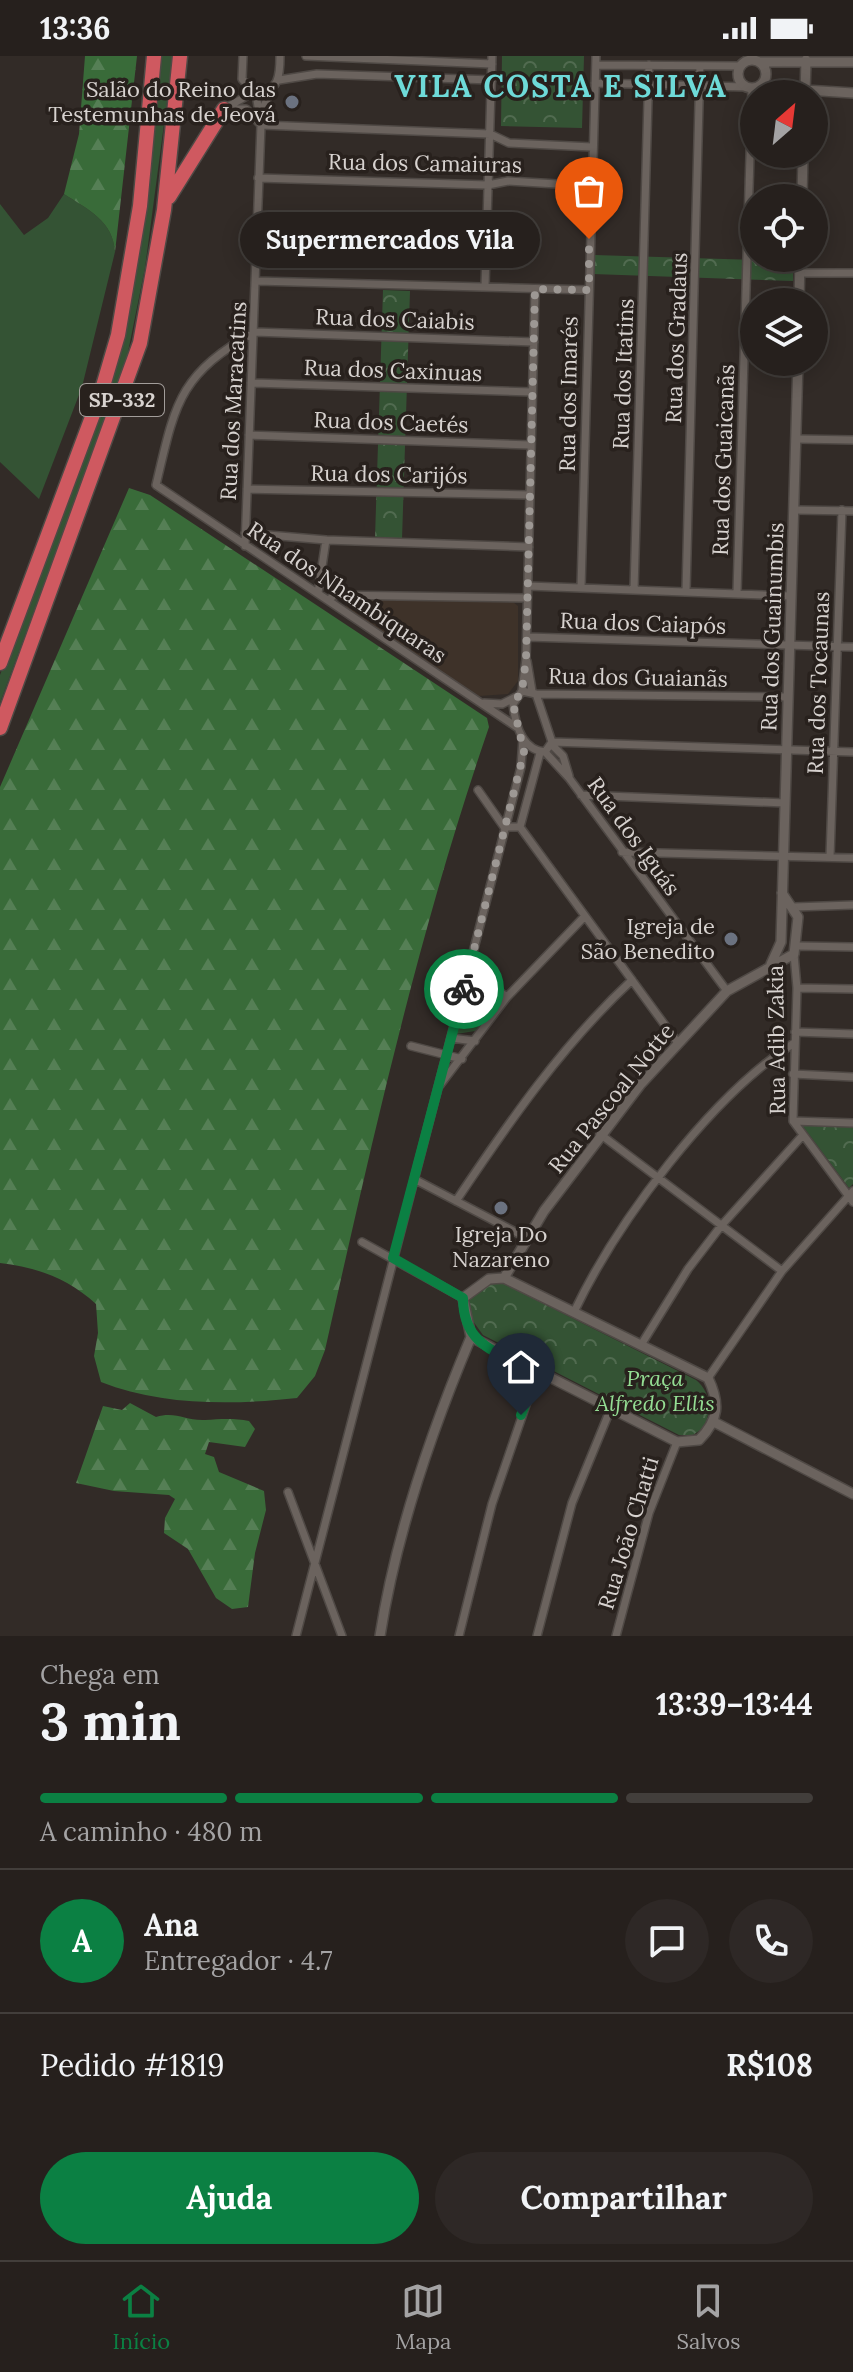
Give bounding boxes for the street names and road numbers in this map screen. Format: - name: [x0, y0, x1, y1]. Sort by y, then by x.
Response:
- street label: Rua dos Camaiuras: [328, 147, 522, 179]
- street label: Rua dos Gradaus: [659, 252, 693, 424]
- street label: Rua dos Itatins: [606, 298, 640, 450]
- street label: Rua dos Maracatins: [214, 301, 252, 501]
- street label: Rua dos Caiabis: [315, 302, 475, 336]
- street label: Rua dos Imarés: [553, 316, 583, 472]
- street label: Rua dos Caxinuas: [303, 353, 483, 387]
- street label: Rua dos Guaicanãs: [706, 364, 740, 556]
- road number: SP-332: [80, 384, 164, 416]
- street label: Rua dos Caetés: [313, 405, 469, 439]
- street label: Rua dos Carijós: [310, 459, 468, 489]
- street label: Rua dos Nhambiquaras: [242, 515, 452, 669]
- street label: Rua dos Guainumbis: [754, 522, 790, 732]
- street label: Rua dos Tocaunas: [801, 591, 835, 775]
- street label: Rua dos Caiapós: [559, 606, 727, 640]
- street label: Rua dos Guaianãs: [548, 661, 728, 693]
- street label: Rua dos Iguás: [582, 771, 686, 901]
- street label: Rua Adib Zakia: [761, 965, 791, 1115]
- street label: Rua Pascoal Notte: [542, 1017, 680, 1179]
- street label: Rua João Chatti: [591, 1453, 665, 1613]

